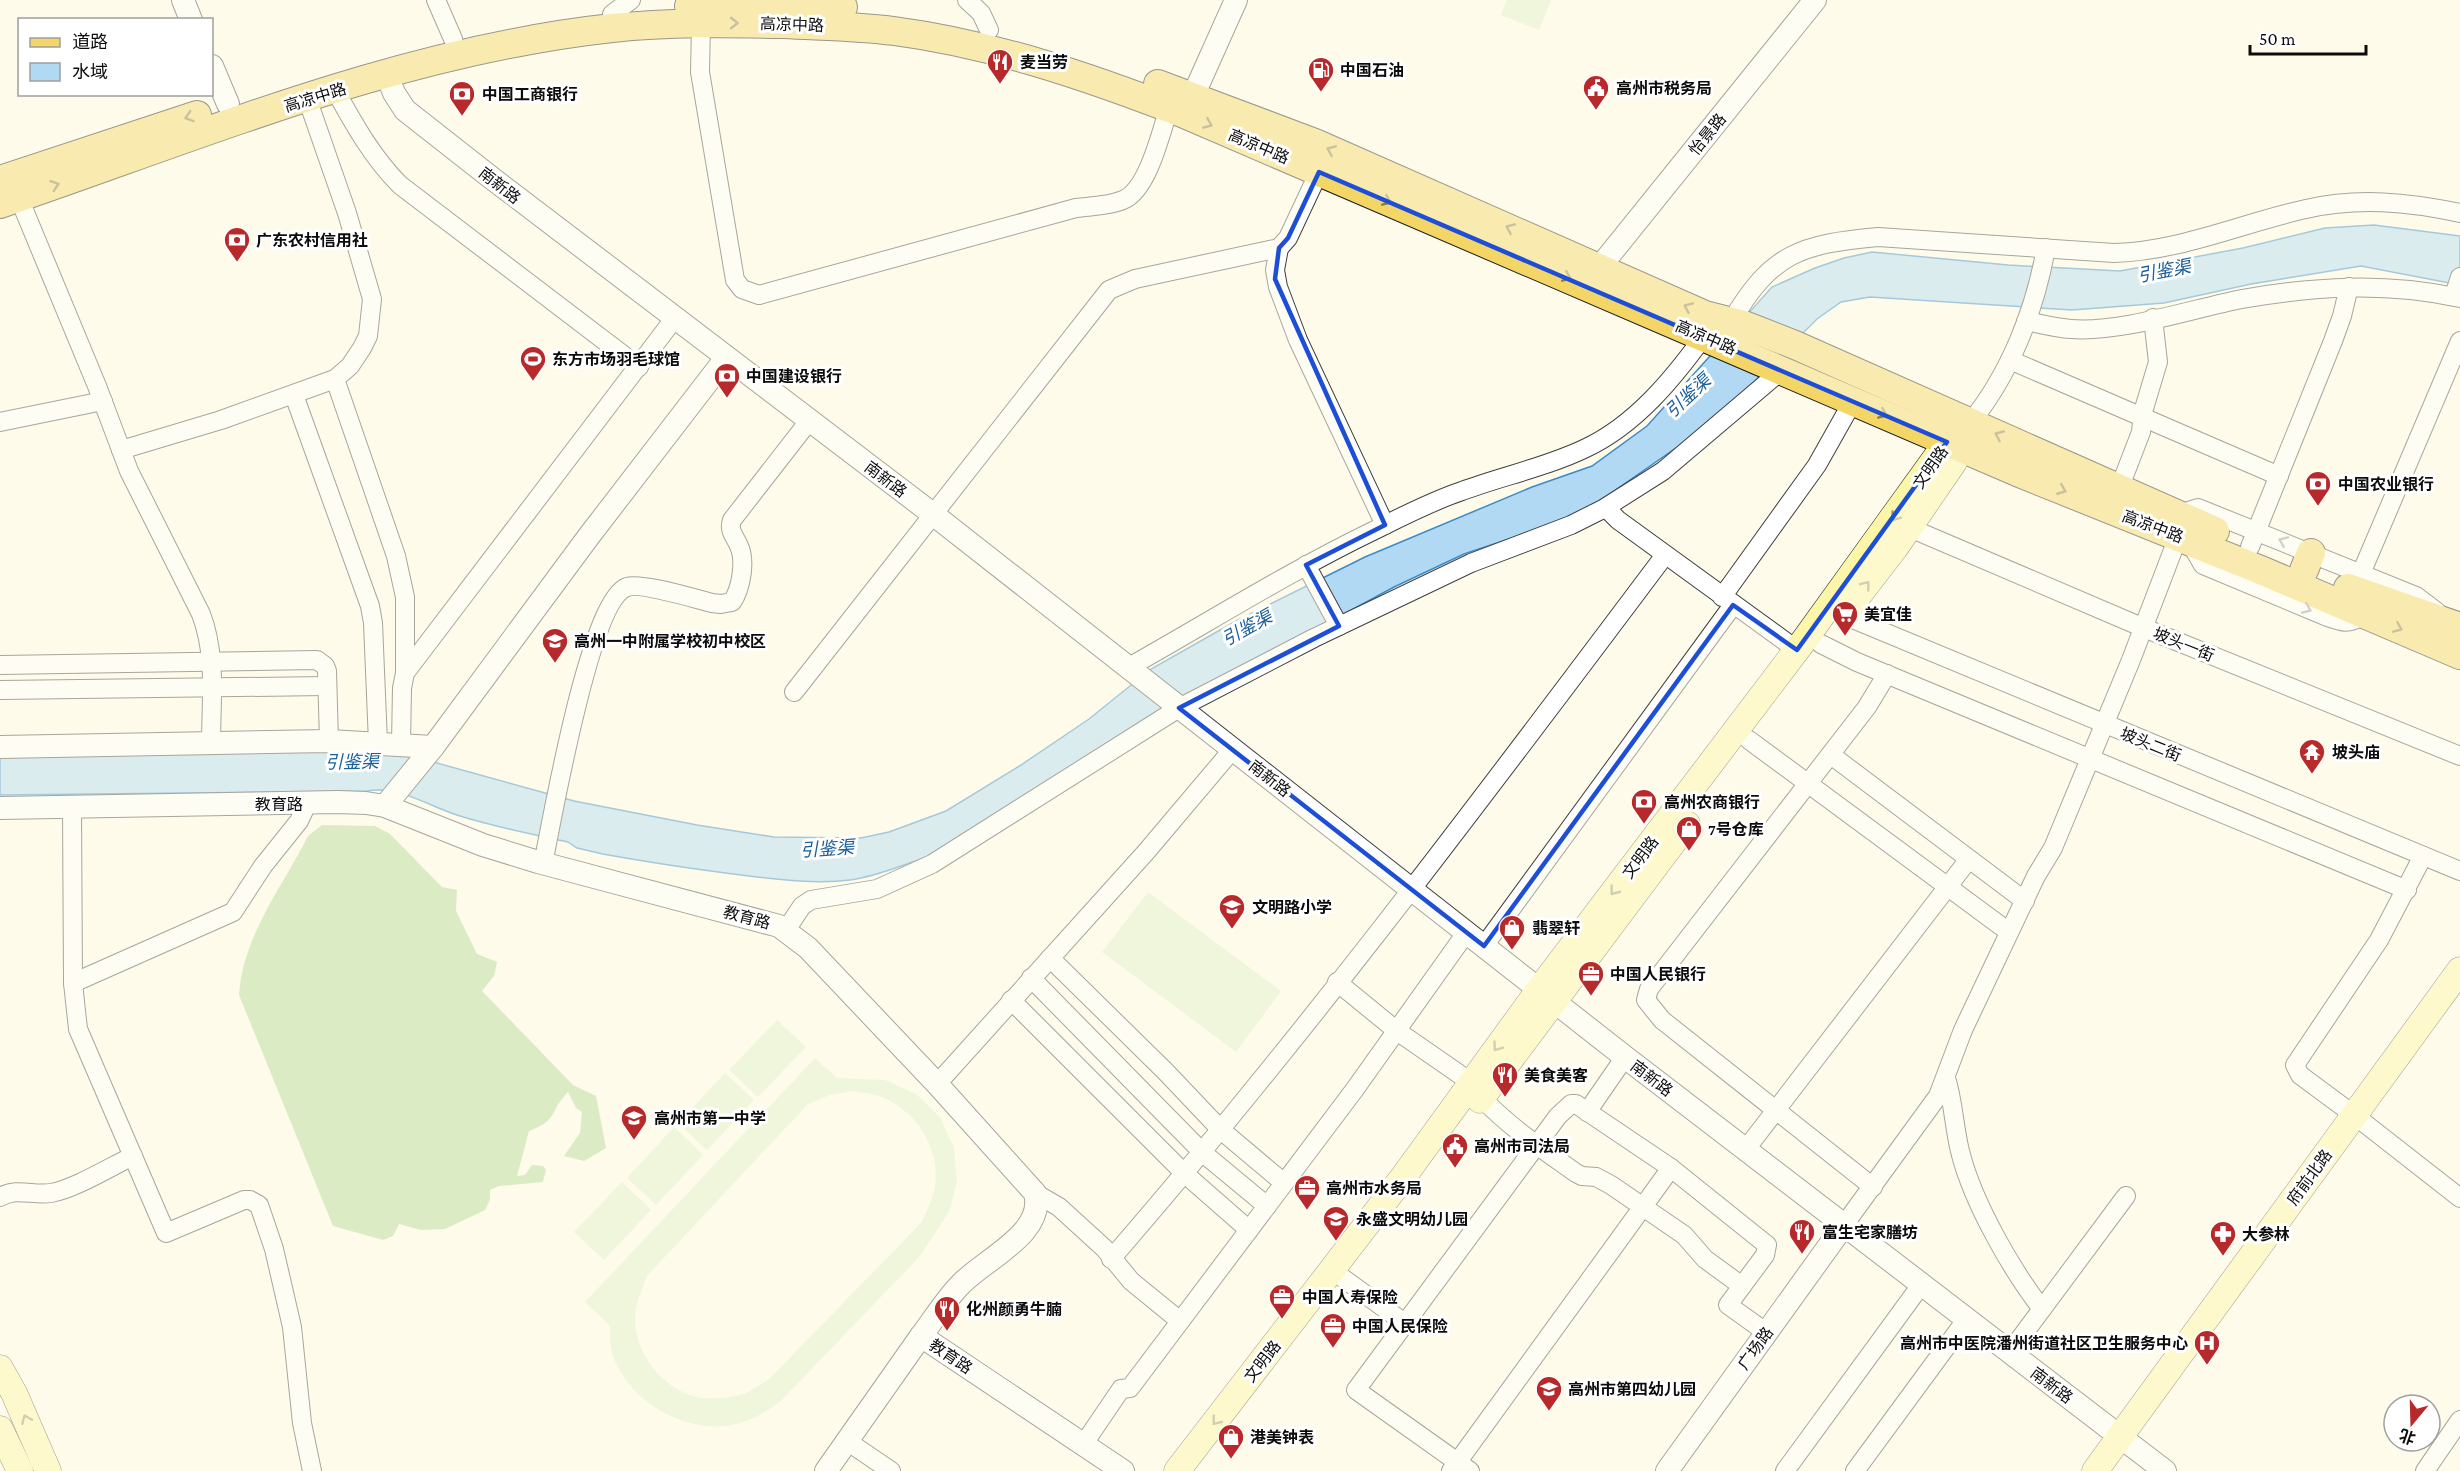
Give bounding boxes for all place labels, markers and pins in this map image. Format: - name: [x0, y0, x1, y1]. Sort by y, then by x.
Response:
- restaurant icon: 麦当劳: [985, 47, 1015, 85]
- place label: 麦当劳: [1020, 54, 1068, 71]
- fuel station icon: 中国石油: [1306, 55, 1336, 93]
- place label: 中国石油: [1340, 62, 1404, 79]
- public building icon: 高州市税务局: [1581, 73, 1611, 111]
- bank icon: 中国工商银行: [447, 79, 477, 117]
- place label: 高州市税务局: [1616, 79, 1712, 97]
- place label: 中国工商银行: [482, 86, 578, 103]
- bank icon: 广东农村信用社: [222, 225, 252, 263]
- place label: 广东农村信用社: [256, 231, 368, 249]
- sports icon: 东方市场羽毛球馆: [518, 344, 548, 382]
- place label: 东方市场羽毛球馆: [552, 351, 680, 368]
- bank icon: 中国建设银行: [712, 361, 742, 399]
- place label: 中国建设银行: [746, 368, 842, 385]
- bank icon: 中国农业银行: [2303, 469, 2333, 507]
- place label: 中国农业银行: [2338, 476, 2434, 493]
- supermarket icon: 美宜佳: [1830, 599, 1860, 637]
- place label: 美宜佳: [1864, 606, 1912, 623]
- school or university icon: 高州一中附属学校初中校区: [540, 626, 570, 664]
- place label: 高州一中附属学校初中校区: [574, 632, 766, 650]
- temple icon: 坡头庙: [2297, 737, 2327, 775]
- place label: 坡头庙: [2332, 744, 2380, 761]
- bank icon: 高州农商银行: [1629, 787, 1659, 825]
- place label: 高州农商银行: [1664, 793, 1760, 811]
- shop icon: 7号仓库: [1674, 814, 1704, 852]
- place label: 7号仓库: [1708, 821, 1764, 838]
- school or university icon: 文明路小学: [1217, 892, 1247, 930]
- place label: 文明路小学: [1252, 899, 1332, 916]
- shop icon: 翡翠轩: [1497, 913, 1527, 951]
- place label: 翡翠轩: [1532, 920, 1580, 937]
- office icon: 中国人民银行: [1576, 959, 1606, 997]
- place label: 中国人民银行: [1610, 966, 1706, 983]
- restaurant icon: 美食美客: [1490, 1060, 1520, 1098]
- place label: 美食美客: [1524, 1067, 1588, 1084]
- school or university icon: 高州市第一中学: [619, 1103, 649, 1141]
- place label: 高州市第一中学: [654, 1109, 766, 1127]
- public building icon: 高州市司法局: [1440, 1131, 1470, 1169]
- place label: 高州市司法局: [1474, 1137, 1570, 1155]
- office icon: 高州市水务局: [1292, 1173, 1322, 1211]
- place label: 高州市水务局: [1326, 1179, 1422, 1197]
- school or university icon: 永盛文明幼儿园: [1321, 1204, 1351, 1242]
- place label: 永盛文明幼儿园: [1356, 1210, 1468, 1228]
- restaurant icon: 富生宅家膳坊: [1787, 1217, 1817, 1255]
- pharmacy icon: 大参林: [2208, 1219, 2238, 1257]
- place label: 富生宅家膳坊: [1822, 1224, 1918, 1241]
- place label: 大参林: [2242, 1226, 2290, 1243]
- office icon: 中国人寿保险: [1267, 1282, 1297, 1320]
- place label: 中国人寿保险: [1302, 1289, 1398, 1306]
- restaurant icon: 化州颜勇牛腩: [932, 1294, 962, 1332]
- place label: 化州颜勇牛腩: [966, 1300, 1062, 1318]
- office icon: 中国人民保险: [1318, 1311, 1348, 1349]
- place label: 中国人民保险: [1352, 1318, 1448, 1335]
- hospital icon: 高州市中医院潘州街道社区卫生服务中心: [2192, 1328, 2222, 1366]
- place label: 高州市中医院潘州街道社区卫生服务中心: [1900, 1334, 2188, 1352]
- school or university icon: 高州市第四幼儿园: [1534, 1374, 1564, 1412]
- place label: 高州市第四幼儿园: [1568, 1380, 1696, 1398]
- shop icon: 港美钟表: [1216, 1422, 1246, 1460]
- place label: 港美钟表: [1250, 1429, 1314, 1446]

